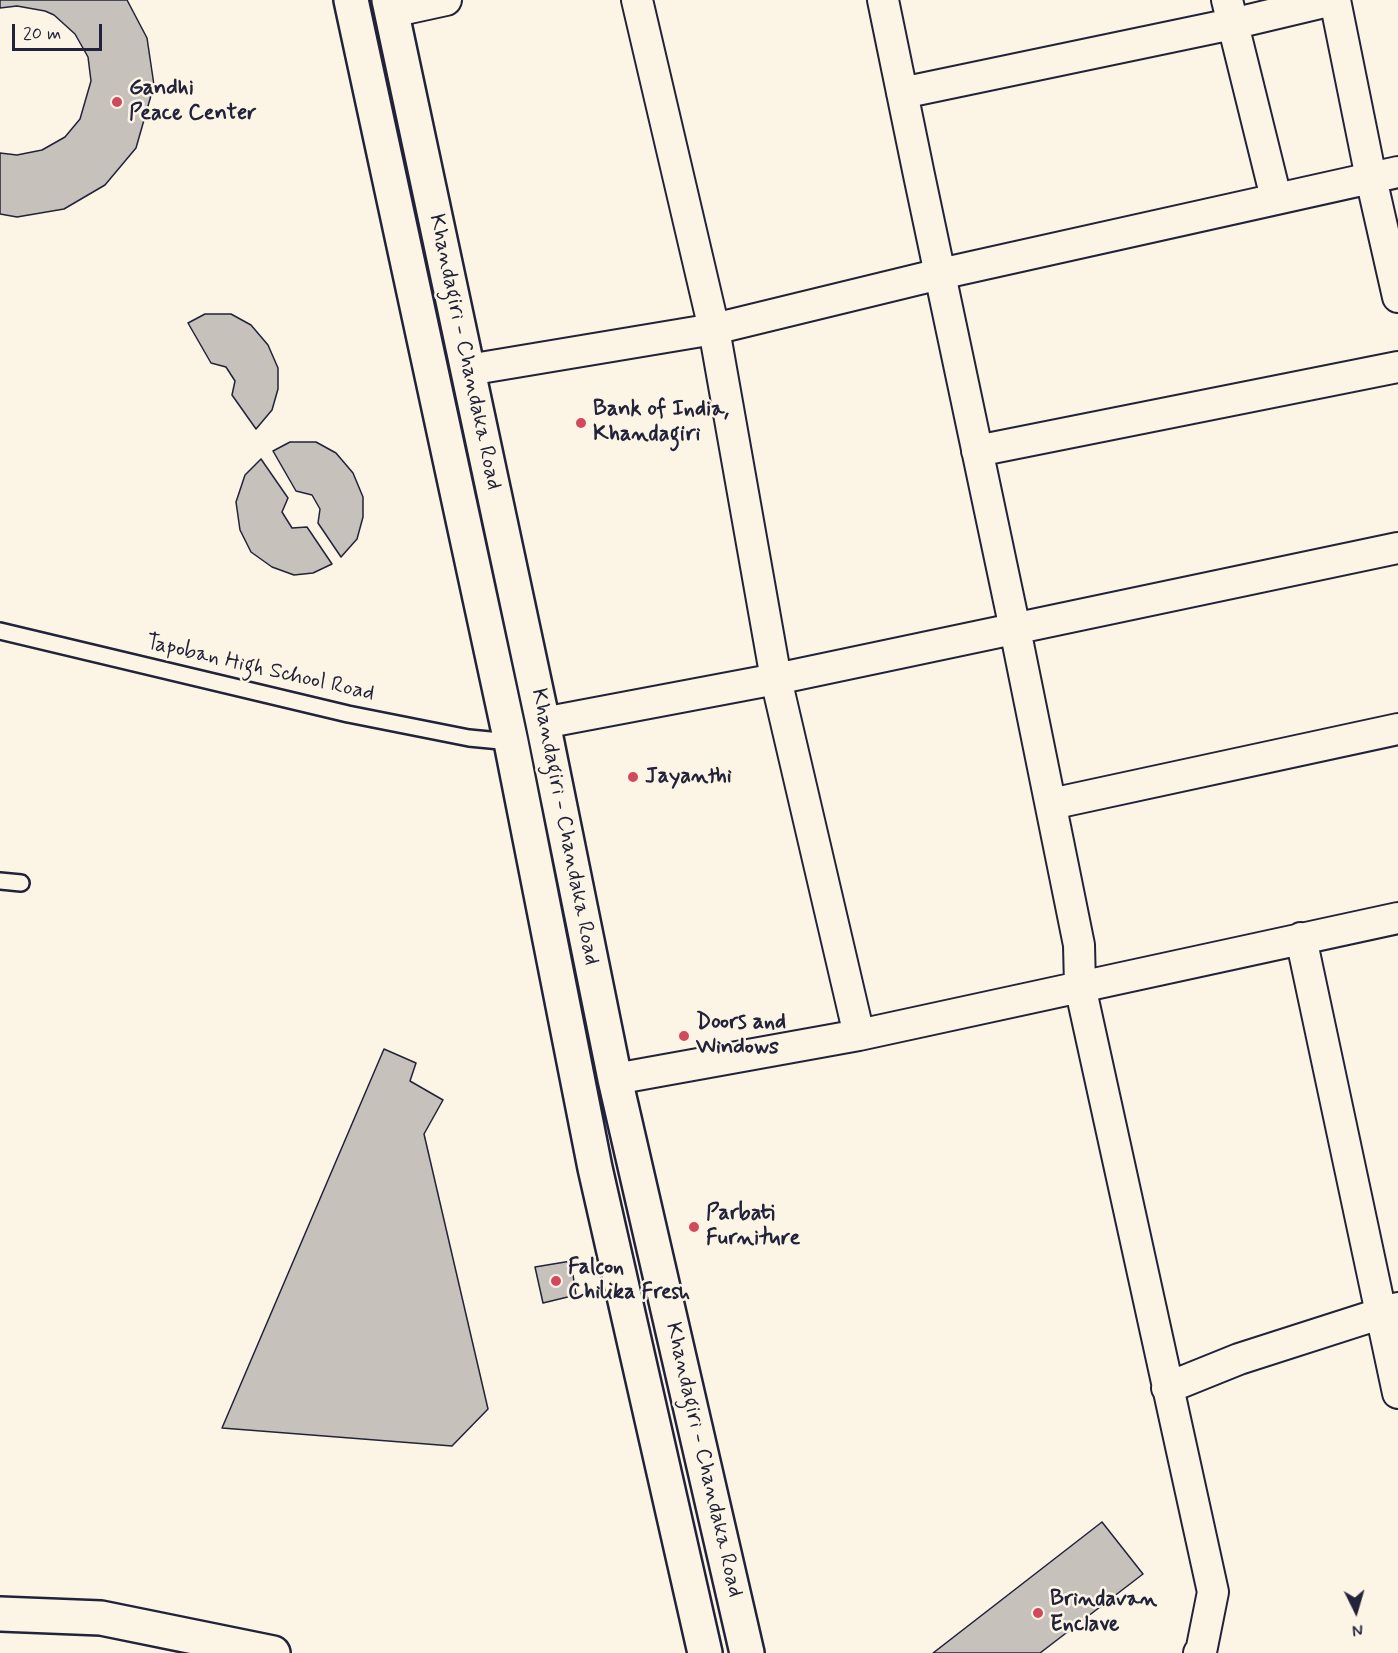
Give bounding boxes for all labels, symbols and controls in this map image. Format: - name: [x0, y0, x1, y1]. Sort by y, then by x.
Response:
- scale bar: [15, 12, 105, 50]
- text: 20 m: [23, 22, 61, 46]
- place label: Gandhi Peace Center: [129, 76, 256, 128]
- marker: Gandhi Peace Center: [110, 95, 124, 109]
- street label: Khandagiri - Chandaka Road: [422, 212, 506, 492]
- place label: Bank of India, Khandagiri: [593, 397, 729, 448]
- marker: Bank of India, Khandagiri: [574, 416, 588, 430]
- street label: Tapoban High School Road: [143, 630, 377, 708]
- street label: Khandagiri - Chandaka Road: [524, 686, 604, 968]
- place label: Jayanthi: [645, 764, 732, 790]
- marker: Jayanthi: [626, 770, 640, 784]
- place label: Doors and Windows: [696, 1010, 786, 1062]
- marker: Doors and Windows: [677, 1029, 691, 1043]
- place label: Parbati Furniture: [706, 1201, 800, 1252]
- marker: Parbati Furniture: [687, 1220, 701, 1234]
- place label: Falcon Chilika Fresh: [568, 1255, 690, 1306]
- marker: Falcon Chilika Fresh: [549, 1274, 563, 1288]
- street label: Khandagiri - Chandaka Road: [658, 1320, 748, 1600]
- north arrow: [1326, 1581, 1386, 1641]
- place label: Brindavan Enclave: [1050, 1587, 1157, 1639]
- marker: Brindavan Enclave: [1031, 1606, 1045, 1620]
- text: N: [1351, 1619, 1364, 1640]

